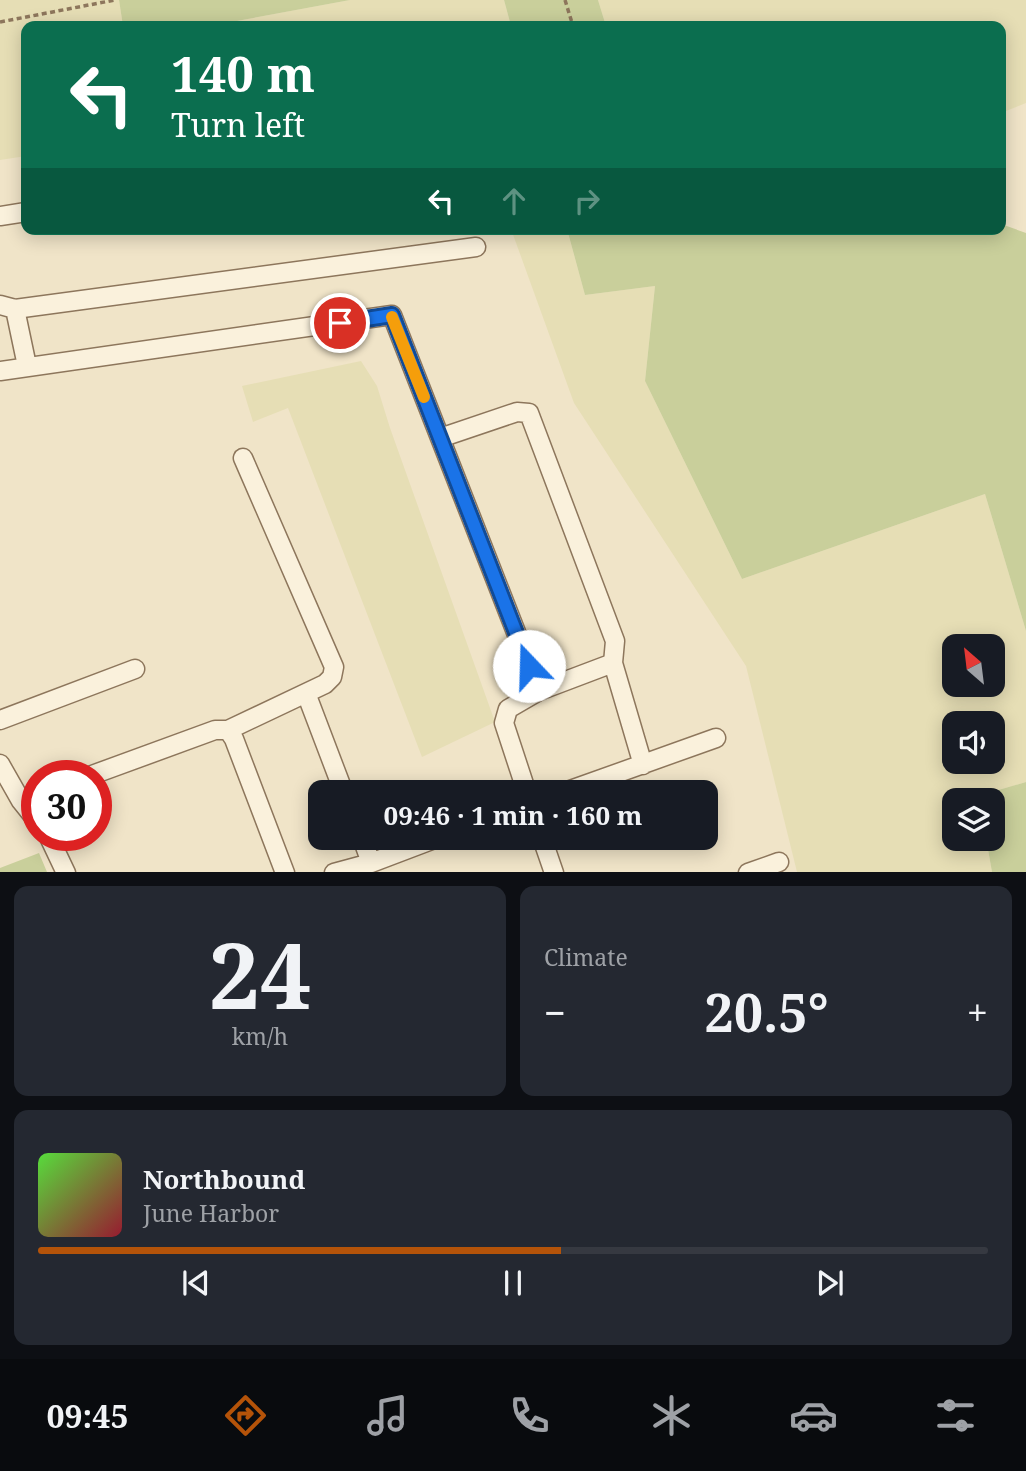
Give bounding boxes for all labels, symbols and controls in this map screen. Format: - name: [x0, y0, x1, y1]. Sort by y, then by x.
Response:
- text: 140 m: [171, 40, 315, 106]
- icon: left: [56, 49, 147, 140]
- text: Turn left: [171, 103, 305, 146]
- icon: left: [422, 182, 460, 220]
- icon: ahead: [495, 182, 533, 220]
- icon: right: [568, 182, 606, 220]
- pin: [310, 293, 370, 353]
- icon: arrive: [321, 304, 359, 342]
- position arrow: [492, 629, 566, 703]
- north arrow: [942, 634, 1004, 696]
- map controls: [942, 634, 1005, 851]
- button: sound: [942, 711, 1005, 774]
- speed limit sign: 30: [21, 760, 112, 851]
- button: layers: [942, 788, 1005, 851]
- text: 09:46 · 1 min · 160 m: [383, 797, 643, 833]
- text: 24: [209, 912, 311, 1036]
- text: Climate: [544, 941, 628, 973]
- text: 20.5°: [704, 976, 829, 1047]
- text: −: [544, 986, 566, 1038]
- text: +: [967, 986, 988, 1038]
- text: km/h: [232, 1020, 288, 1052]
- text: Northbound: [143, 1161, 305, 1197]
- text: June Harbor: [143, 1197, 279, 1229]
- icon: previous: [177, 1264, 215, 1302]
- icon: pause: [494, 1264, 532, 1302]
- icon: next: [811, 1264, 849, 1302]
- icon: directions: [221, 1391, 270, 1440]
- icon: music: [363, 1391, 412, 1440]
- icon: phone: [505, 1391, 554, 1440]
- icon: climate: [647, 1391, 696, 1440]
- icon: car: [789, 1391, 838, 1440]
- icon: filters: [931, 1391, 980, 1440]
- text: 09:45: [46, 1394, 128, 1437]

